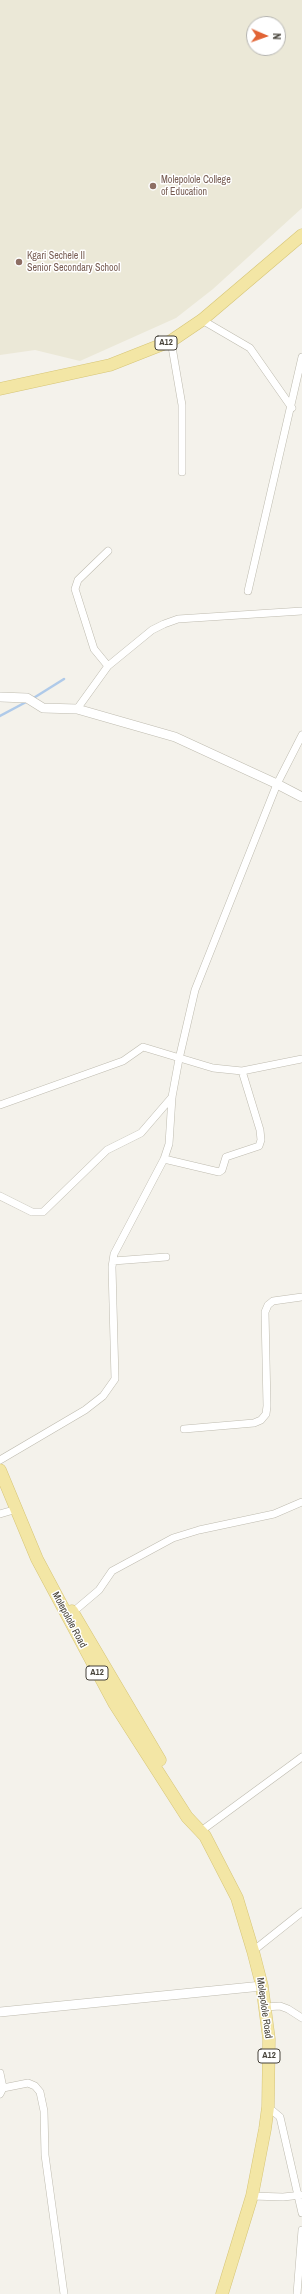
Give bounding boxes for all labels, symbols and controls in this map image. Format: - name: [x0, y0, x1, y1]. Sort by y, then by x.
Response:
- north arrow: [246, 16, 286, 56]
- text: N: [270, 33, 284, 40]
- place label: Molepolole College of Education: [161, 174, 231, 198]
- marker: Molepolole College of Education: [148, 181, 158, 191]
- place label: Kgari Sechele II Senior Secondary School: [27, 250, 120, 274]
- marker: Kgari Sechele II Senior Secondary School: [14, 257, 24, 267]
- road number: A12: [155, 336, 177, 350]
- street label: Molepolole Road: [49, 1590, 89, 1650]
- road number: A12: [86, 1666, 108, 1680]
- street label: Molepolole Road: [254, 1977, 274, 2039]
- road number: A12: [258, 2049, 280, 2063]

